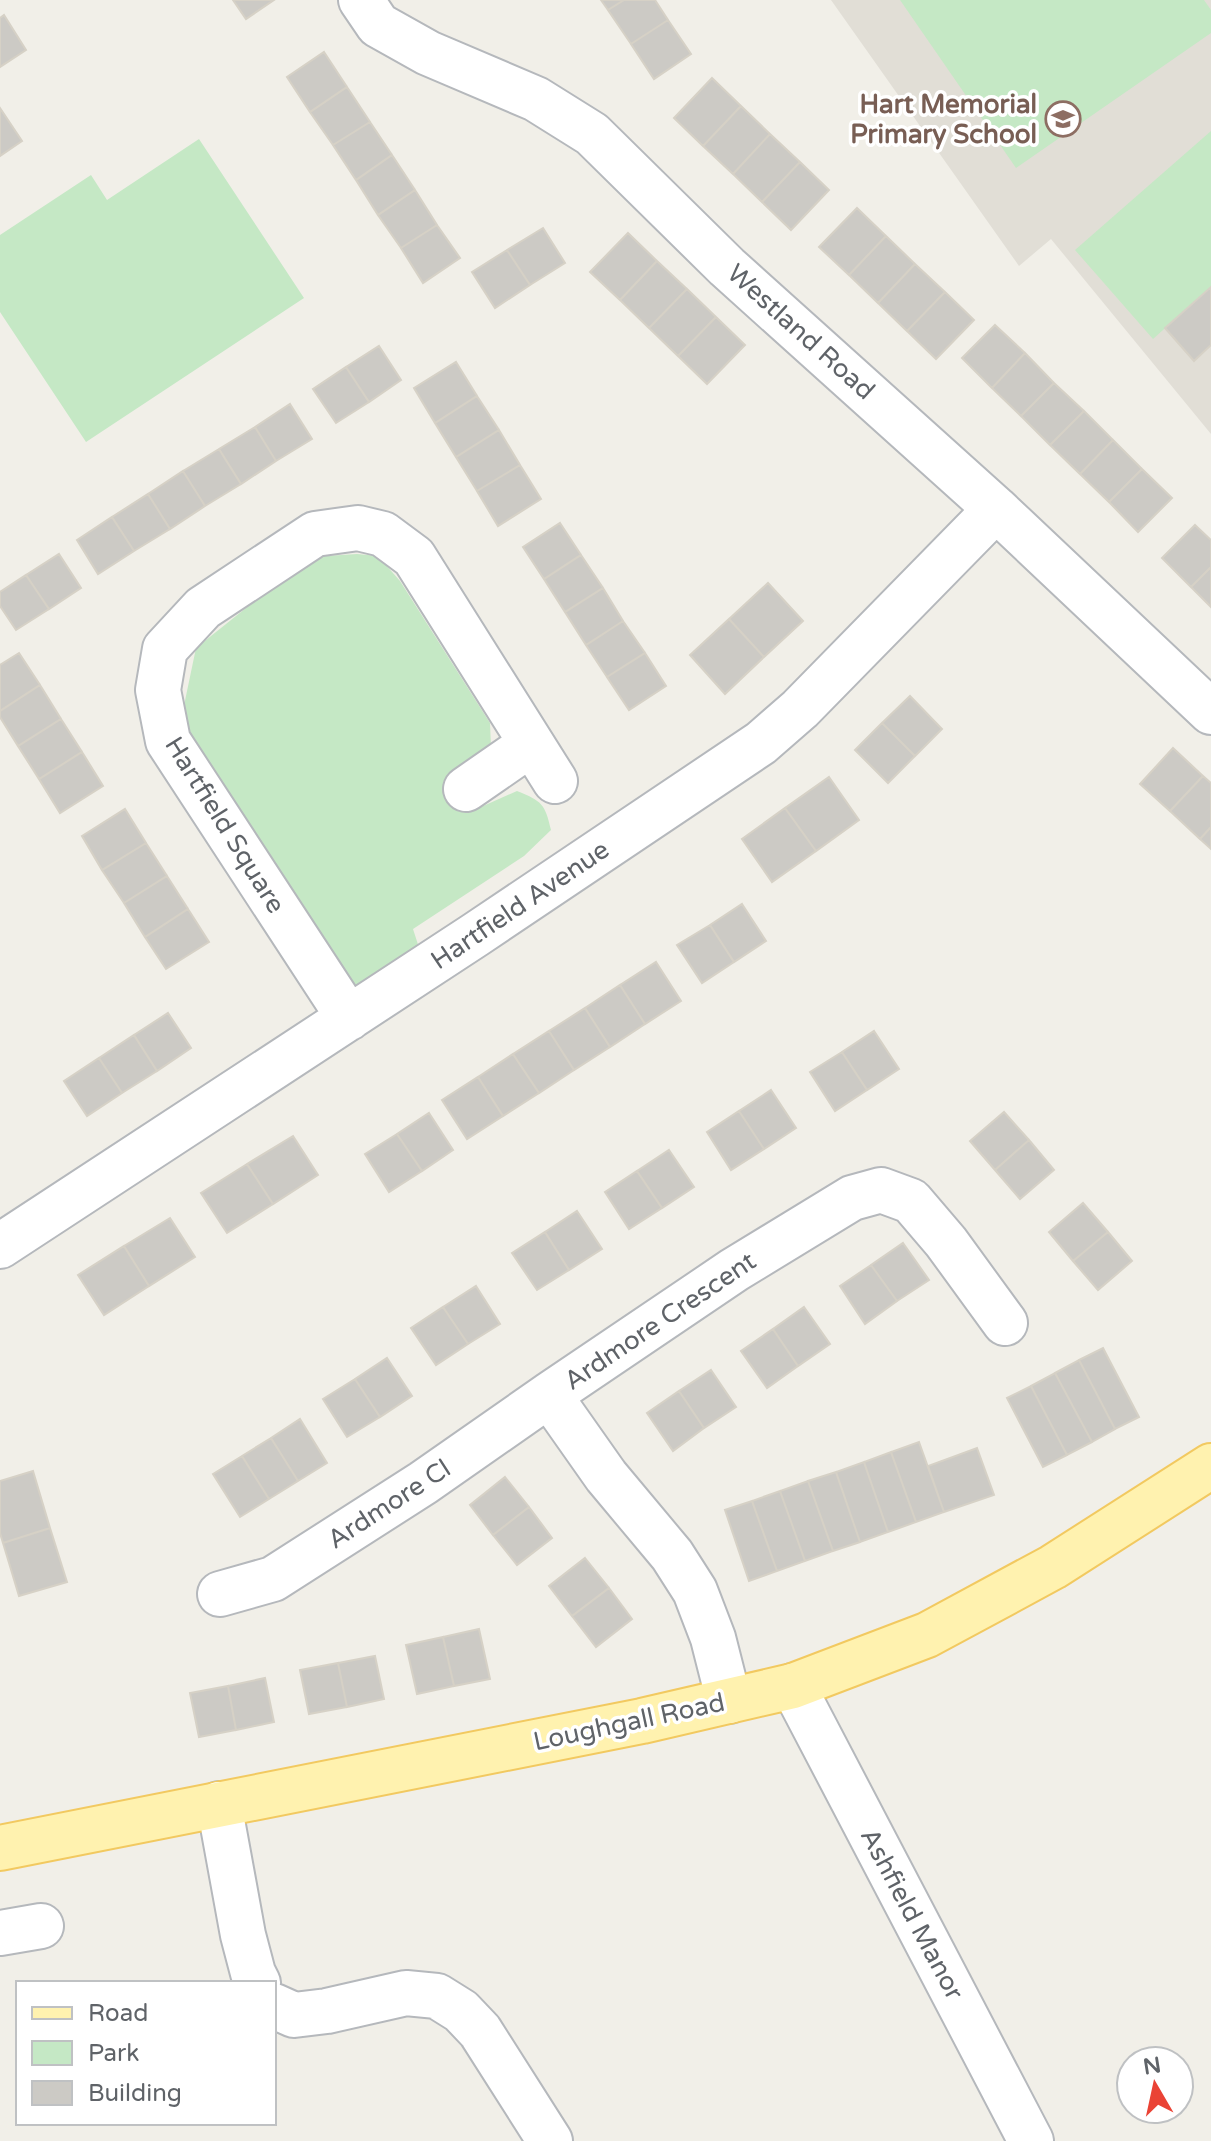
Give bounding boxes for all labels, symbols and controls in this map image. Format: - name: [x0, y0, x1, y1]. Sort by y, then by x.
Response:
- place label: Hart Memorial Primary School: [850, 89, 1037, 150]
- school or university icon: Hart Memorial Primary School: [1044, 100, 1082, 138]
- street label: Westland Road: [721, 258, 881, 406]
- street label: Hartfield Square: [158, 731, 292, 919]
- street label: Hartfield Avenue: [425, 834, 615, 976]
- street label: Ardmore Crescent: [558, 1245, 762, 1397]
- street label: Ardmore Cl: [322, 1453, 456, 1555]
- street label: Loughgall Road: [530, 1687, 728, 1757]
- street label: Ashfield Manor: [854, 1823, 970, 2005]
- legend: [16, 1981, 276, 2125]
- text: Road: [88, 1999, 148, 2028]
- text: Park: [88, 2039, 139, 2068]
- north arrow: [1115, 2045, 1195, 2125]
- text: N: [1141, 2052, 1163, 2080]
- text: Building: [88, 2079, 182, 2108]

